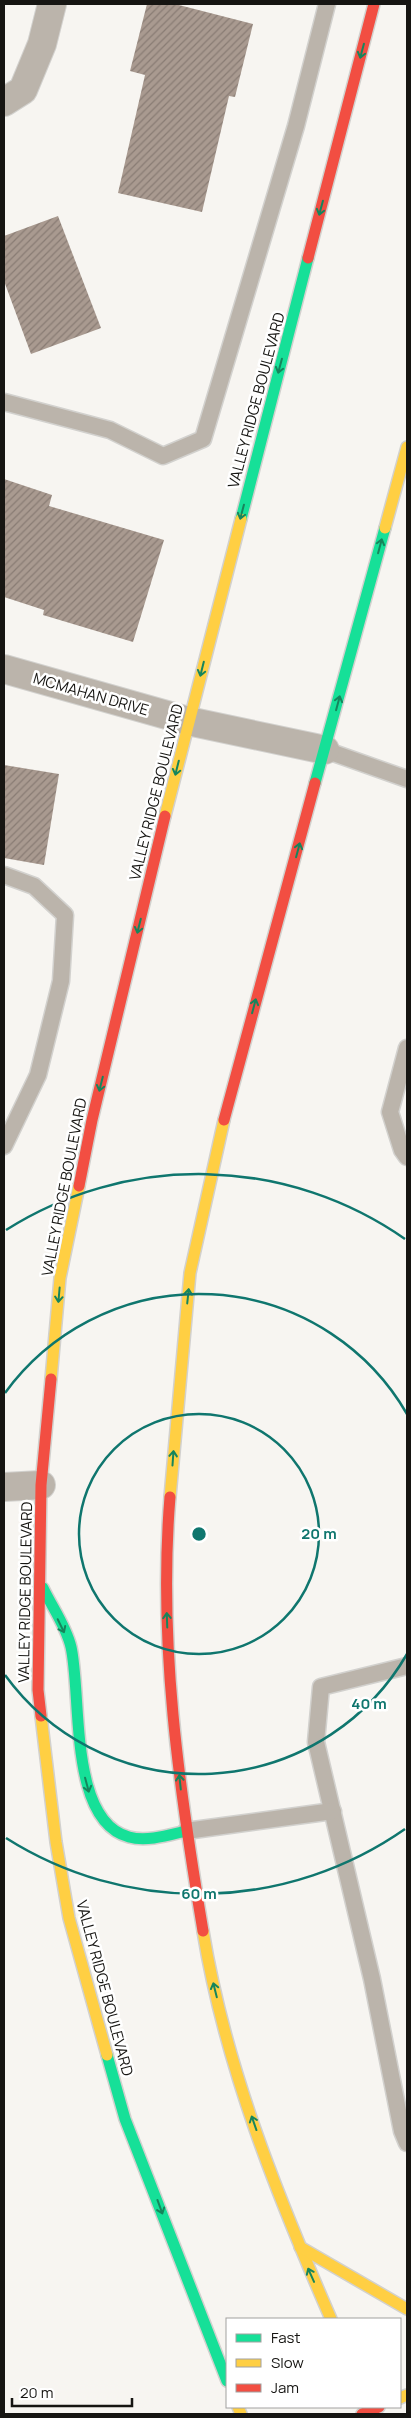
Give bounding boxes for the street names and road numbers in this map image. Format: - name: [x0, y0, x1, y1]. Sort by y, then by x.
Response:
- street label: VALLEY RIDGE BOULEVARD: [222, 310, 290, 490]
- street label: MCMAHAN DRIVE: [31, 667, 151, 721]
- street label: VALLEY RIDGE BOULEVARD: [124, 702, 188, 882]
- street label: VALLEY RIDGE BOULEVARD: [36, 1096, 92, 1278]
- street label: VALLEY RIDGE BOULEVARD: [13, 1501, 37, 1683]
- street label: VALLEY RIDGE BOULEVARD: [71, 1898, 139, 2078]

